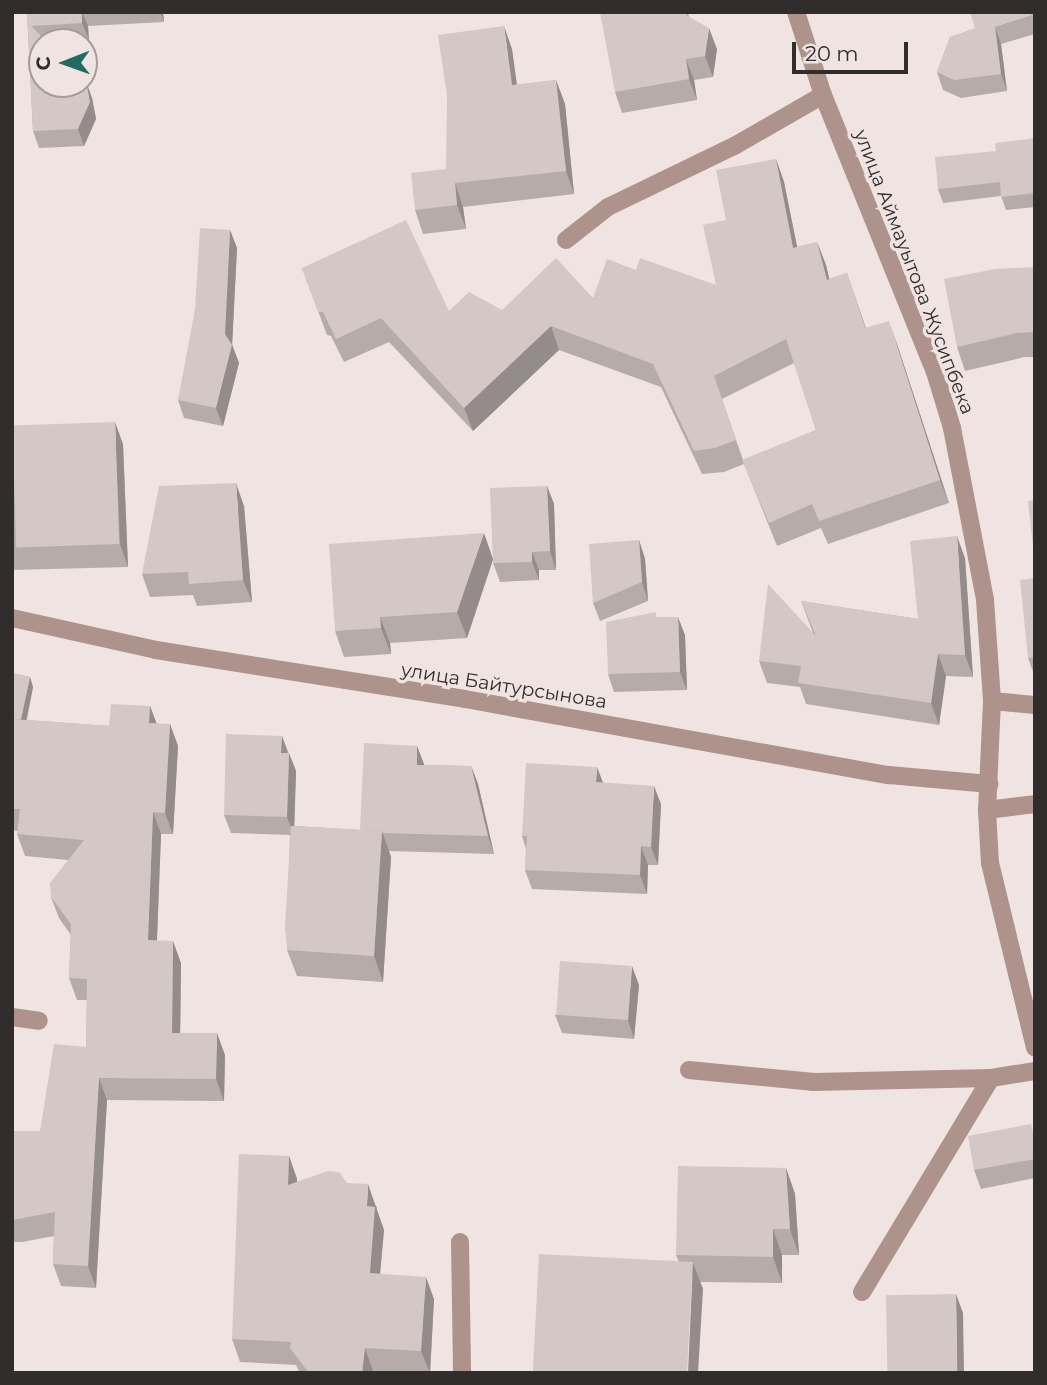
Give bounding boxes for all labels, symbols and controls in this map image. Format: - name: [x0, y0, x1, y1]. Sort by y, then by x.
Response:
- north arrow: [28, 28, 98, 98]
- scale bar: [795, 28, 911, 72]
- text: 20 m: [805, 41, 859, 66]
- text: С: [32, 56, 55, 70]
- street label: улица Аймауытова Жусипбека: [849, 126, 979, 418]
- street label: улица Байтурсынова: [399, 658, 609, 714]

